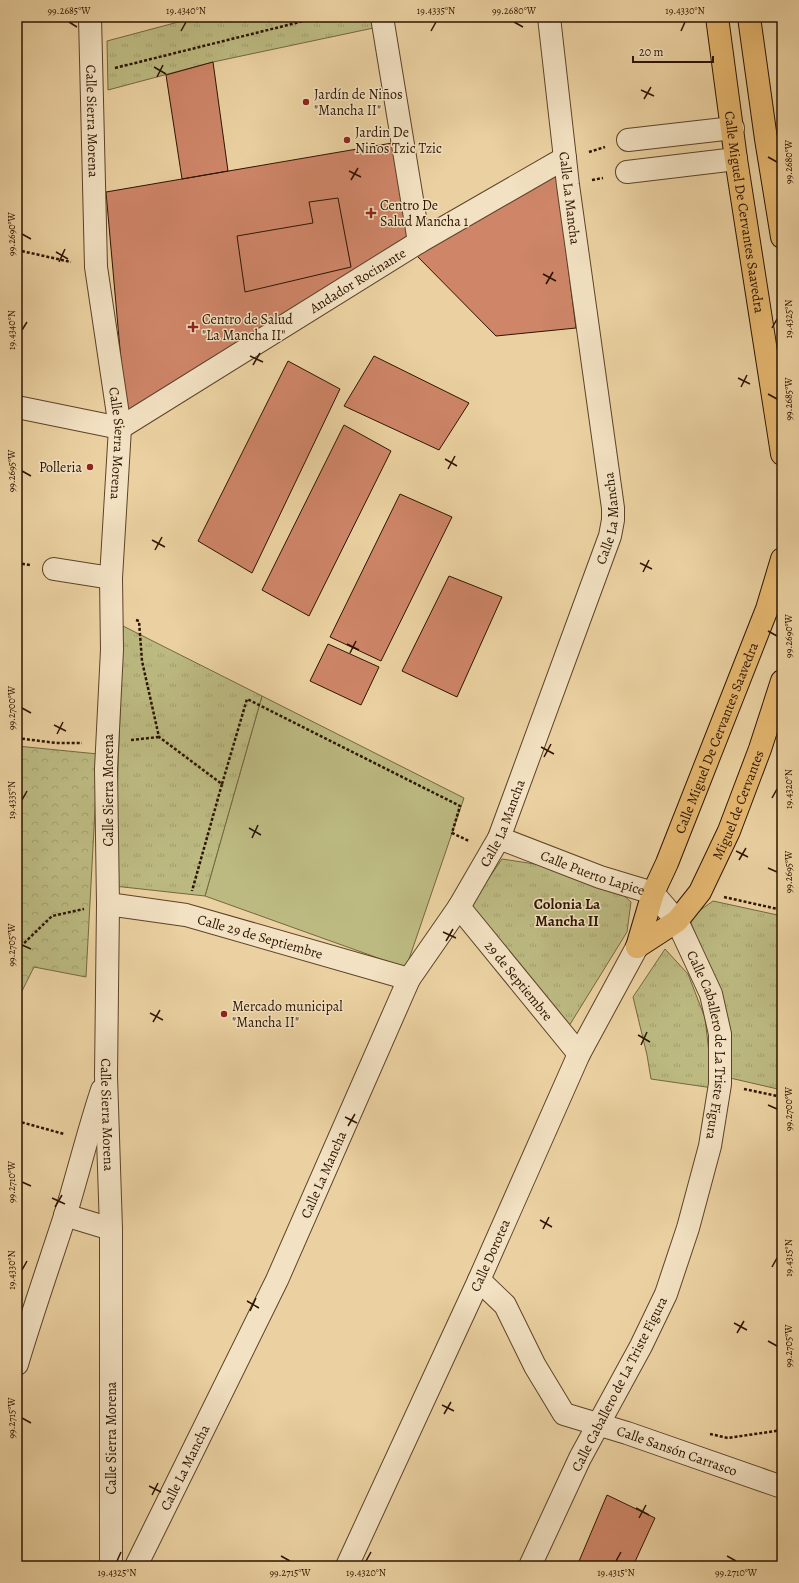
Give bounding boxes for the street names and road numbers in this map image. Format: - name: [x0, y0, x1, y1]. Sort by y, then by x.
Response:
- street label: Calle Sierra Morena: [81, 64, 103, 178]
- street label: Calle Miguel De Cervantes Saavedra: [720, 110, 769, 315]
- street label: Calle La Mancha: [554, 151, 585, 246]
- street label: Andador Rocinante: [305, 243, 410, 318]
- street label: Calle Sierra Morena: [104, 386, 129, 500]
- street label: Calle La Mancha: [591, 471, 623, 567]
- street label: Calle Miguel De Cervantes Saavedra: [671, 639, 763, 836]
- street label: Calle Sierra Morena: [99, 733, 118, 846]
- street label: Miguel de Cervantes: [708, 747, 769, 863]
- street label: Calle La Mancha: [475, 776, 530, 870]
- street label: Calle Puerto Lapice: [538, 846, 647, 900]
- street label: Calle 29 de Septiembre: [195, 910, 325, 964]
- street label: 29 de Septiembre: [480, 937, 557, 1025]
- street label: Calle Caballero de La Triste Figura: [682, 947, 729, 1141]
- street label: Calle Sierra Morena: [96, 1058, 118, 1172]
- street label: Calle La Mancha: [296, 1128, 351, 1221]
- street label: Calle Dorotea: [466, 1216, 515, 1295]
- street label: Calle Caballero de La Triste Figura: [567, 1293, 672, 1475]
- street label: Calle Sierra Morena: [102, 1381, 121, 1494]
- street label: Calle La Mancha: [156, 1421, 214, 1514]
- street label: Calle Sansón Carrasco: [614, 1421, 740, 1481]

